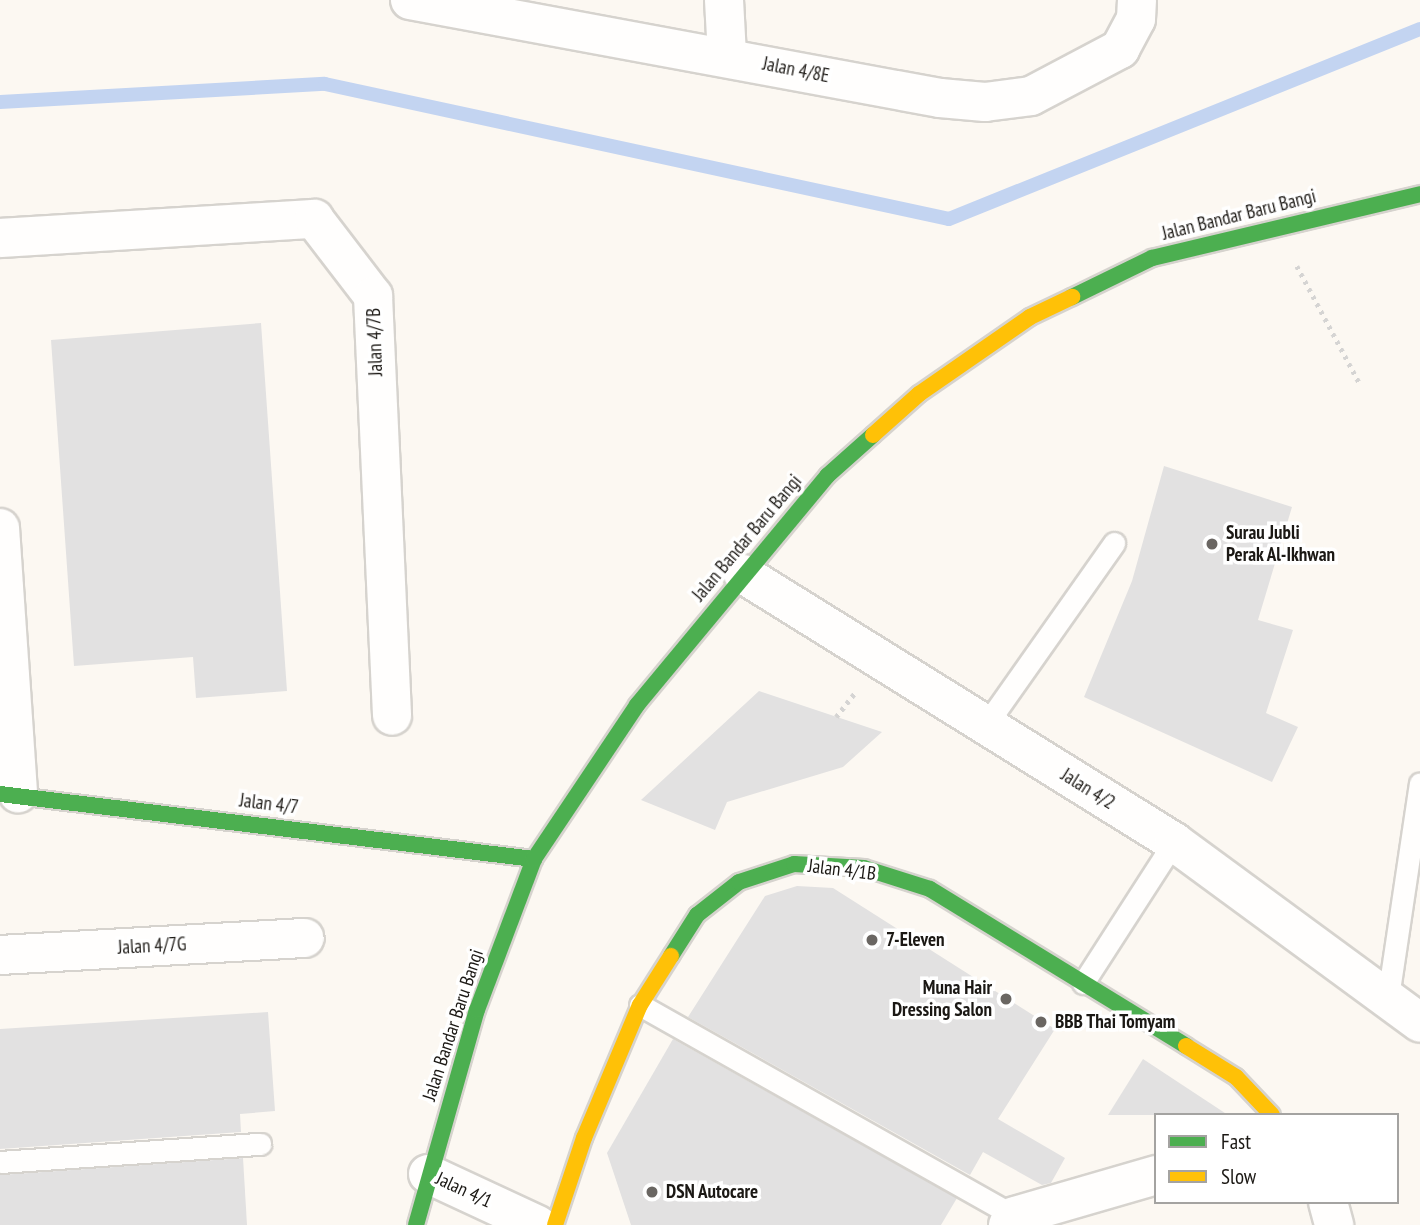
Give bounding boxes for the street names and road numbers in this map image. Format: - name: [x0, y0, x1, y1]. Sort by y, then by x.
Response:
- street label: Jalan 4/8E: [761, 52, 831, 88]
- street label: Jalan Bandar Baru Bangi: [1160, 185, 1318, 245]
- street label: Jalan 4/7B: [362, 308, 388, 376]
- street label: Jalan Bandar Baru Bangi: [688, 470, 806, 606]
- street label: Jalan 4/2: [1057, 764, 1119, 814]
- street label: Jalan 4/7: [238, 789, 300, 819]
- street label: Jalan 4/1B: [807, 855, 877, 885]
- street label: Jalan 4/7G: [117, 933, 187, 959]
- street label: Jalan Bandar Baru Bangi: [418, 946, 488, 1104]
- street label: Jalan 4/1: [432, 1167, 496, 1213]

